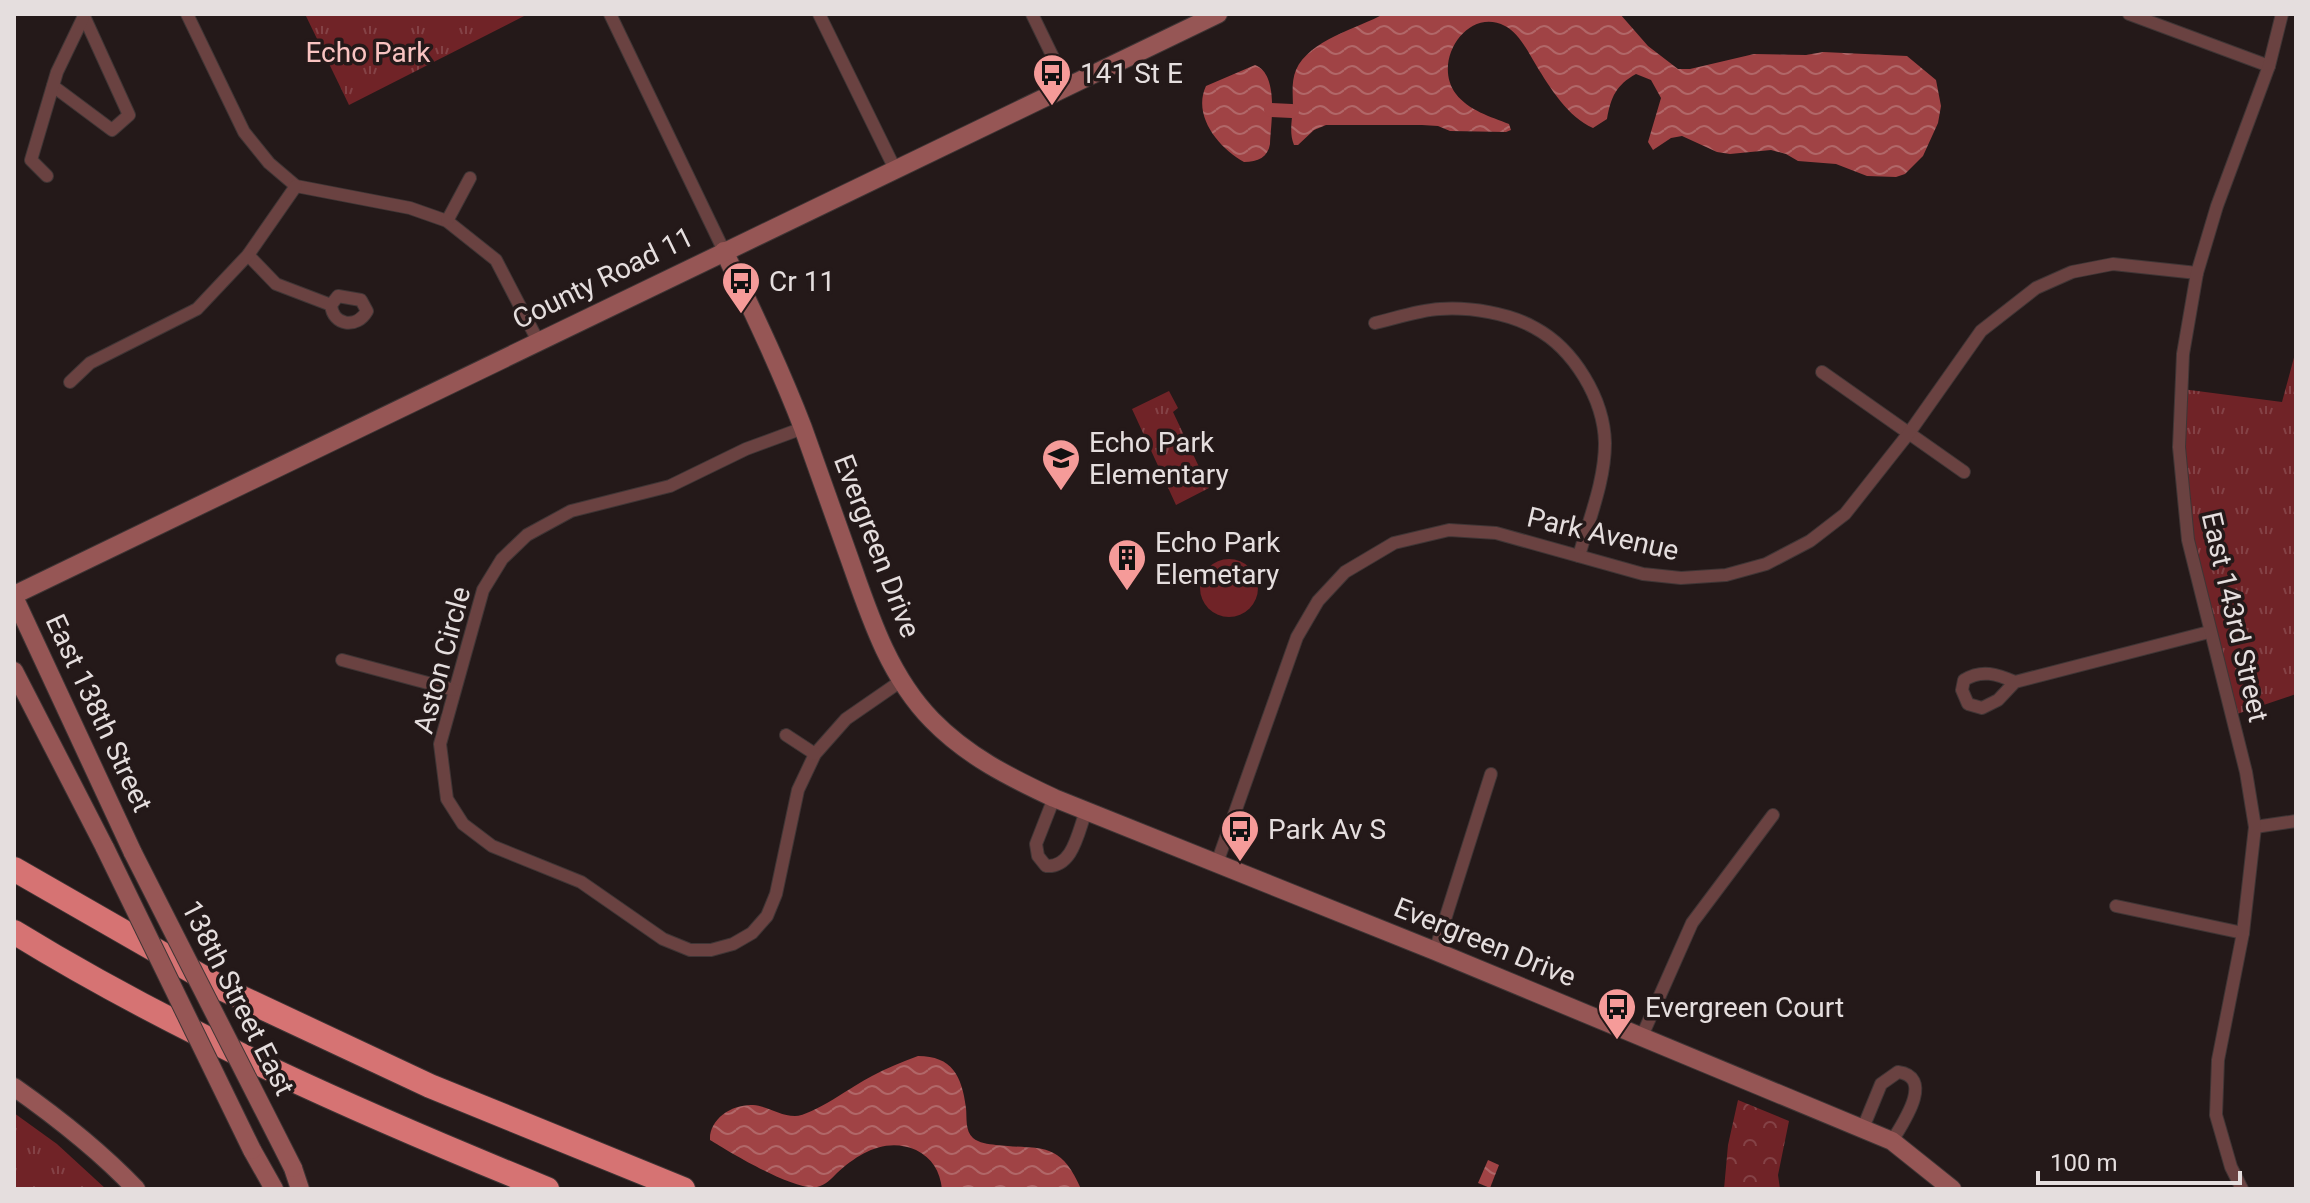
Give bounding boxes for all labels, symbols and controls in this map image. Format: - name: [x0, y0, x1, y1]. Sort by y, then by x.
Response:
- park label: Echo Park: [305, 36, 431, 69]
- bus stop icon: 141 St E: [1031, 52, 1073, 107]
- place label: 141 St E: [1080, 57, 1183, 90]
- street label: County Road 11: [507, 220, 699, 336]
- bus stop icon: Cr 11: [720, 260, 762, 315]
- place label: Cr 11: [769, 265, 835, 298]
- place label: Echo Park Elementary: [1089, 426, 1229, 491]
- school or university icon: Echo Park Elementary: [1040, 437, 1082, 492]
- street label: Evergreen Drive: [827, 450, 927, 642]
- street label: Park Avenue: [1524, 500, 1682, 568]
- street label: East 143rd Street: [2195, 509, 2275, 725]
- place label: Echo Park Elemetary: [1155, 526, 1281, 591]
- building icon: Echo Park Elemetary: [1106, 537, 1148, 592]
- street label: Aston Circle: [407, 583, 477, 737]
- street label: East 138th Street: [39, 609, 159, 817]
- bus stop icon: Park Av S: [1219, 808, 1261, 863]
- place label: Park Av S: [1268, 813, 1386, 846]
- street label: Evergreen Drive: [1389, 891, 1581, 993]
- street label: 138th Street East: [175, 895, 301, 1101]
- bus stop icon: Evergreen Court: [1596, 986, 1638, 1041]
- place label: Evergreen Court: [1645, 991, 1844, 1024]
- scale bar: [2038, 1135, 2240, 1185]
- text: 100 m: [2050, 1149, 2117, 1177]

